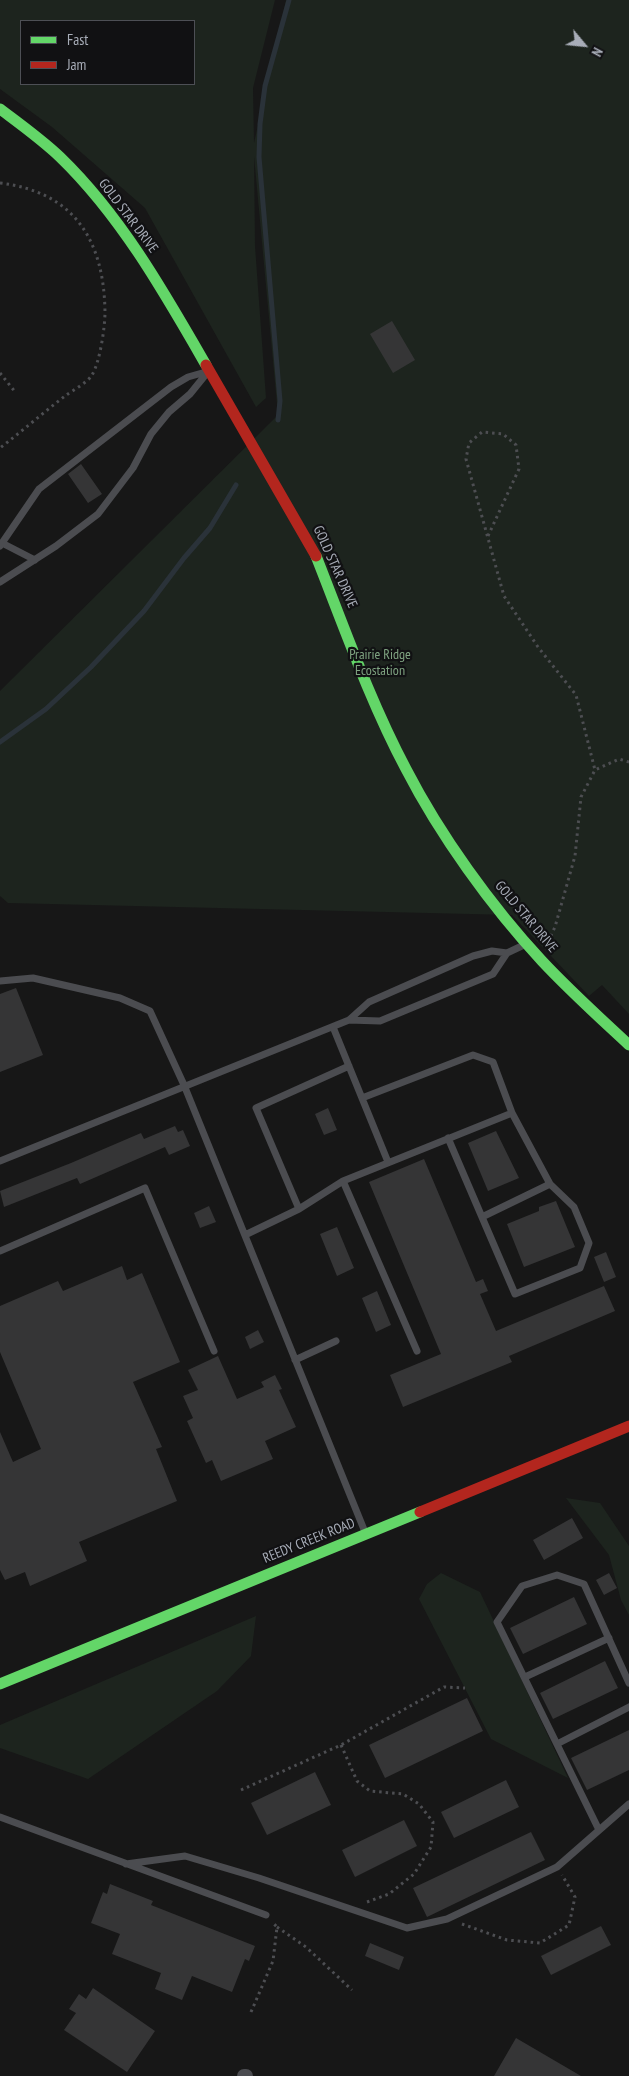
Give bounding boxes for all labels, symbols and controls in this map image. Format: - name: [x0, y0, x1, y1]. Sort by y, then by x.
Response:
- legend: [20, 20, 195, 85]
- north arrow: [559, 20, 609, 70]
- text: Fast: [67, 30, 88, 49]
- text: N: [588, 44, 607, 60]
- text: Jam: [67, 55, 86, 74]
- street label: GOLD STAR DRIVE: [95, 176, 161, 256]
- street label: GOLD STAR DRIVE: [309, 523, 361, 611]
- park label: Prairie Ridge Ecostation: [349, 647, 411, 680]
- street label: GOLD STAR DRIVE: [491, 878, 561, 956]
- street label: REEDY CREEK ROAD: [261, 1515, 357, 1567]

